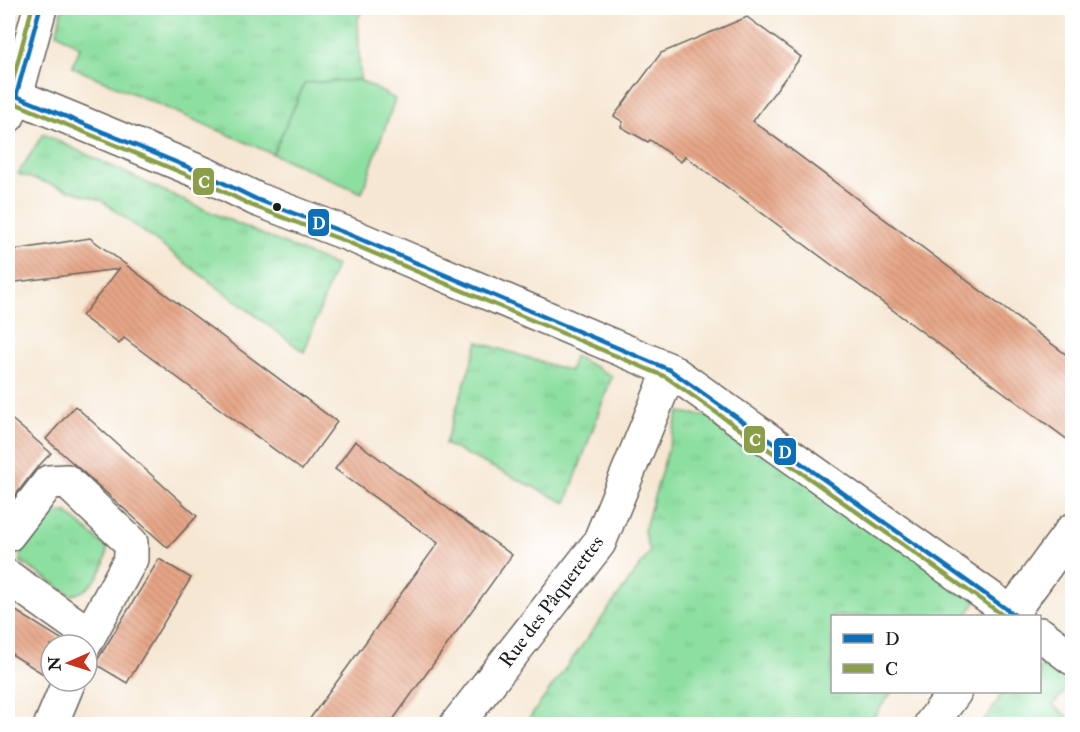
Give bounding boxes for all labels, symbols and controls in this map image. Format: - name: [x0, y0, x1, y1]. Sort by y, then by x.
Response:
- line badge: C: [192, 167, 215, 196]
- text: C: [198, 173, 210, 193]
- unlabelled marker: [271, 201, 283, 213]
- line badge: D: [307, 208, 330, 237]
- text: D: [312, 214, 326, 234]
- line badge: C: [743, 425, 766, 454]
- text: C: [749, 431, 761, 451]
- line badge: D: [773, 437, 797, 466]
- text: D: [778, 443, 792, 463]
- street label: Rue des Pâquerettes: [494, 530, 609, 672]
- legend: [831, 615, 1041, 693]
- text: D: [885, 628, 900, 651]
- north arrow: [39, 633, 99, 693]
- text: N: [45, 655, 65, 672]
- text: C: [885, 658, 898, 681]

